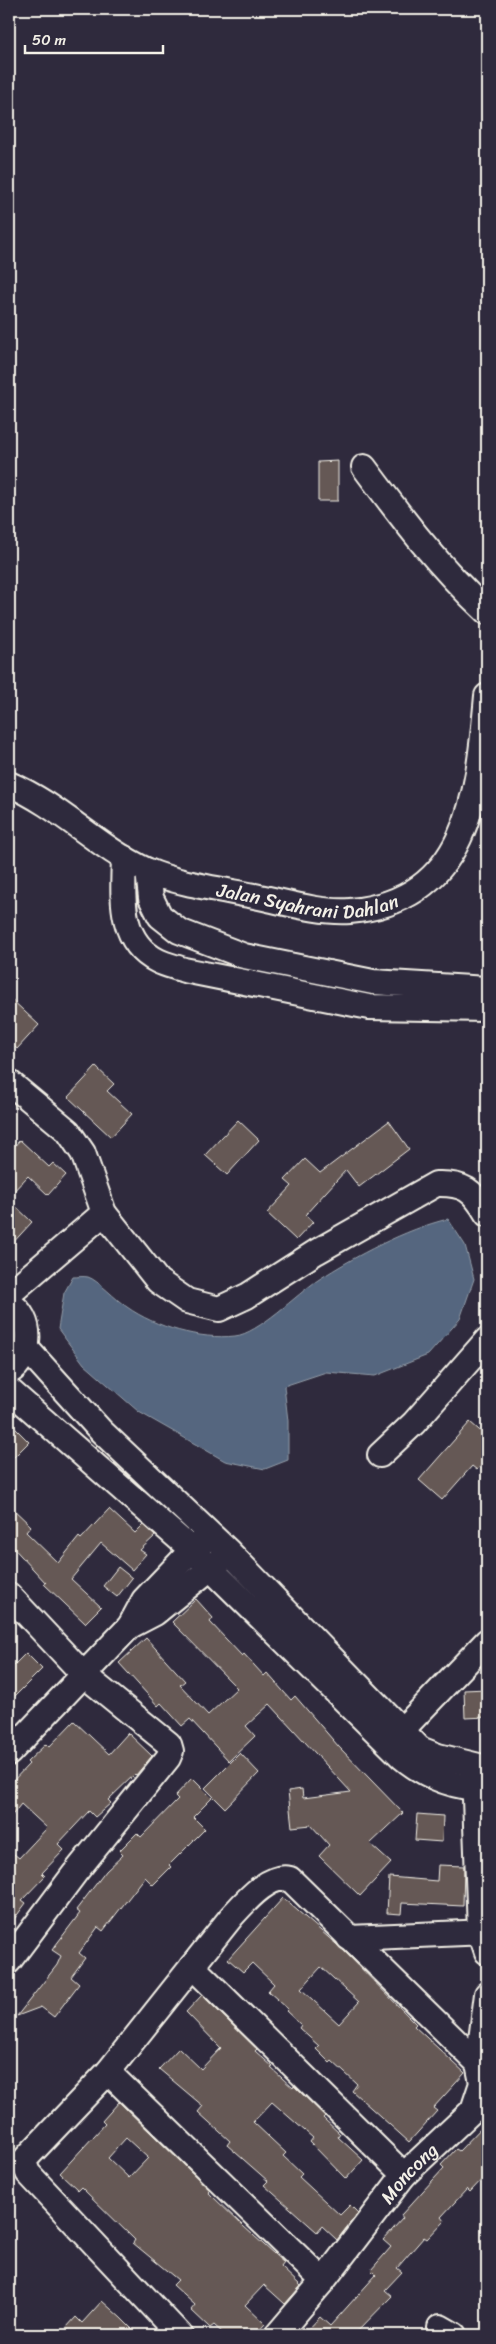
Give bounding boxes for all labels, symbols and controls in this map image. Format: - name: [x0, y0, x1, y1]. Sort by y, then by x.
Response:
- scale bar: [25, 22, 162, 54]
- text: 50 m: [32, 27, 67, 53]
- street label: Jalan Syahrani Dahlan: [213, 873, 404, 928]
- street label: Moncong: [371, 2134, 446, 2211]

